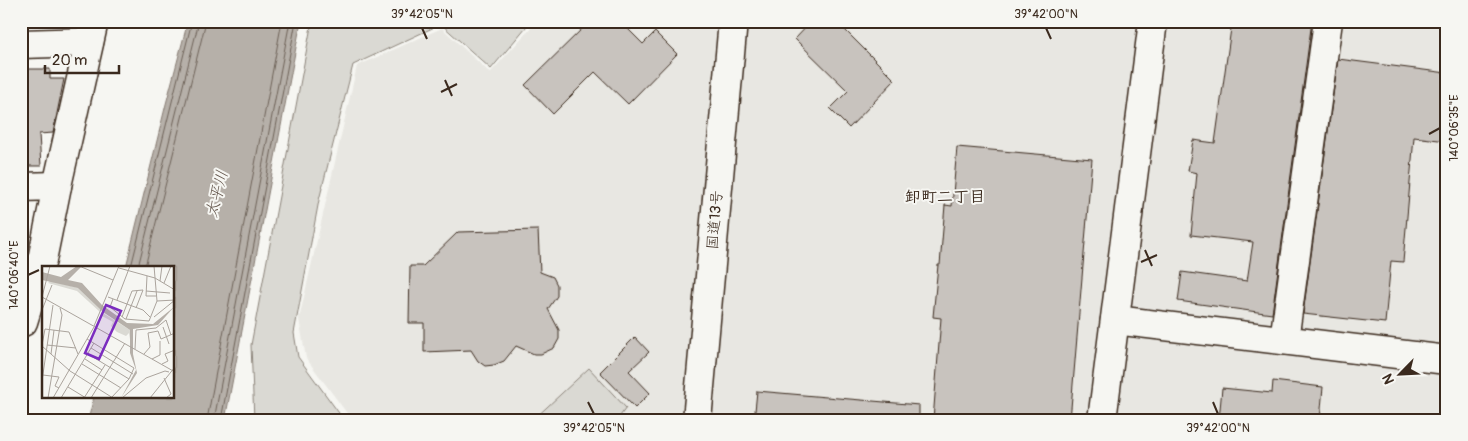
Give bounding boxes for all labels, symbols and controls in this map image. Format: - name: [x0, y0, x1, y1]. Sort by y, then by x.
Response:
- text: 39°42'05"N: [391, 7, 453, 22]
- text: 39°42'00"N: [1014, 7, 1078, 22]
- scale bar: [45, 42, 119, 74]
- text: 20 m: [52, 51, 87, 70]
- text: 140°06'35"E: [1447, 95, 1462, 161]
- water label: 太平川: [201, 168, 233, 220]
- district label: 卸町二丁目: [905, 187, 985, 207]
- street label: 国道13号: [703, 190, 727, 250]
- text: 140°06'40"E: [7, 241, 22, 309]
- inset map: [42, 266, 175, 398]
- north arrow: [1376, 348, 1426, 398]
- text: N: [1379, 371, 1398, 387]
- text: 39°42'05"N: [563, 421, 625, 436]
- text: 39°42'00"N: [1186, 421, 1250, 436]

